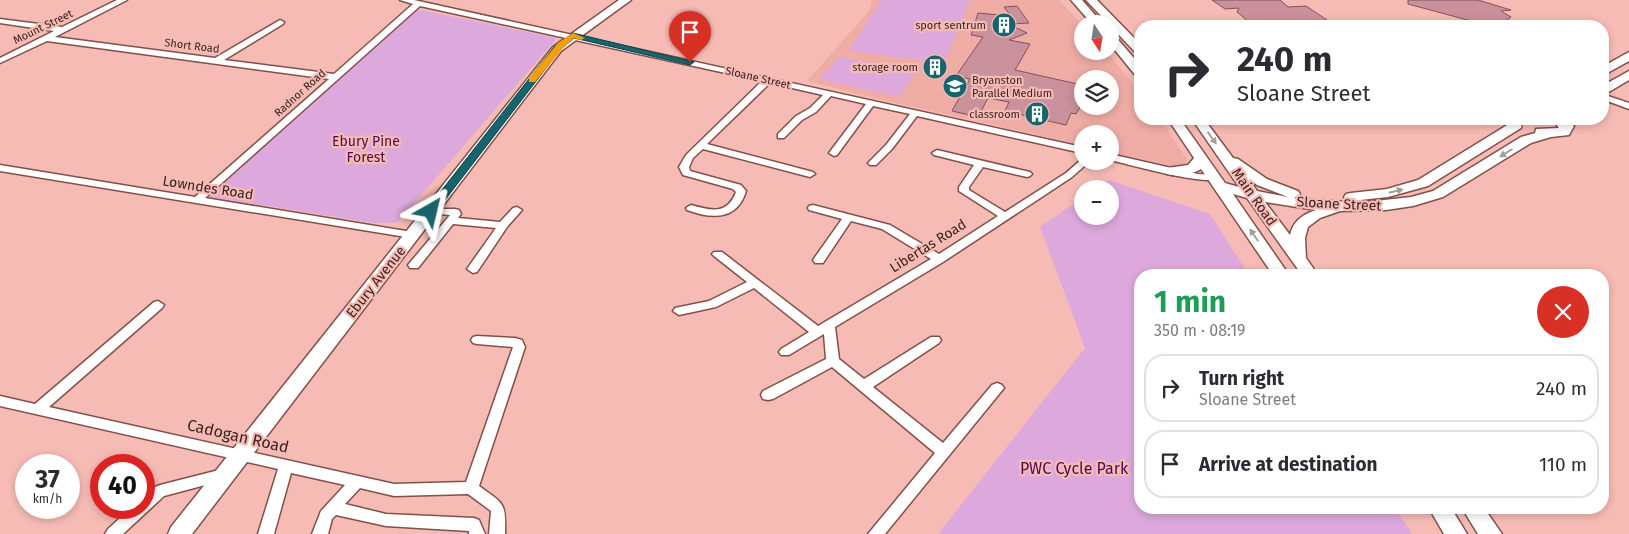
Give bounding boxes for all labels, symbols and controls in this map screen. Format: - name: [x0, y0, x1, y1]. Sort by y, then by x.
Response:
- street label: Mount Street: [11, 7, 75, 47]
- pin: [669, 11, 711, 62]
- building icon: sport sentrum: [991, 12, 1017, 38]
- north arrow: [1074, 15, 1119, 60]
- map controls: [1074, 15, 1119, 225]
- icon: arrive: [676, 18, 704, 46]
- place label: sport sentrum: [915, 19, 986, 32]
- street label: Short Road: [164, 36, 220, 56]
- text: 240 m: [1237, 38, 1332, 80]
- icon: right: [1154, 40, 1219, 105]
- building icon: storage room: [922, 54, 948, 80]
- place label: storage room: [852, 61, 918, 74]
- street label: Sloane Street: [724, 64, 792, 92]
- street label: Radnor Road: [272, 67, 328, 119]
- button: layers: [1074, 70, 1119, 115]
- school or university icon: Bryanston Parallel Medium: [942, 73, 968, 99]
- place label: Bryanston Parallel Medium: [972, 74, 1052, 100]
- text: Sloane Street: [1237, 80, 1370, 107]
- building icon: classroom: [1024, 101, 1050, 127]
- place label: classroom: [969, 108, 1020, 121]
- button: +: [1074, 125, 1119, 170]
- one-way arrow: [1207, 131, 1217, 145]
- park label: Ebury Pine Forest: [332, 133, 400, 166]
- one-way arrow: [1499, 148, 1513, 157]
- street label: Main Road: [1228, 165, 1280, 229]
- street label: Lowndes Road: [161, 172, 255, 204]
- button: −: [1074, 180, 1119, 225]
- position arrow: [404, 184, 456, 236]
- one-way arrow: [1389, 187, 1404, 195]
- street label: Sloane Street: [1296, 193, 1383, 215]
- street label: Libertas Road: [887, 216, 969, 276]
- one-way arrow: [1249, 228, 1259, 242]
- street label: Ebury Avenue: [343, 243, 409, 321]
- text: 1 min: [1154, 284, 1226, 320]
- button: close: [1537, 286, 1589, 338]
- text: 350 m · 08:19: [1154, 321, 1245, 340]
- text: Turn right: [1199, 367, 1284, 390]
- icon: right: [1156, 374, 1184, 402]
- text: 240 m: [1536, 377, 1587, 400]
- text: Sloane Street: [1199, 390, 1296, 409]
- street label: Cadogan Road: [185, 415, 291, 457]
- icon: arrive: [1156, 450, 1184, 478]
- text: Arrive at destination: [1199, 453, 1378, 476]
- text: 110 m: [1539, 453, 1587, 476]
- speed limit sign: 40: [90, 454, 155, 519]
- park label: PWC Cycle Park: [1020, 459, 1129, 478]
- text: 37: [35, 465, 60, 495]
- text: km/h: [33, 492, 62, 506]

